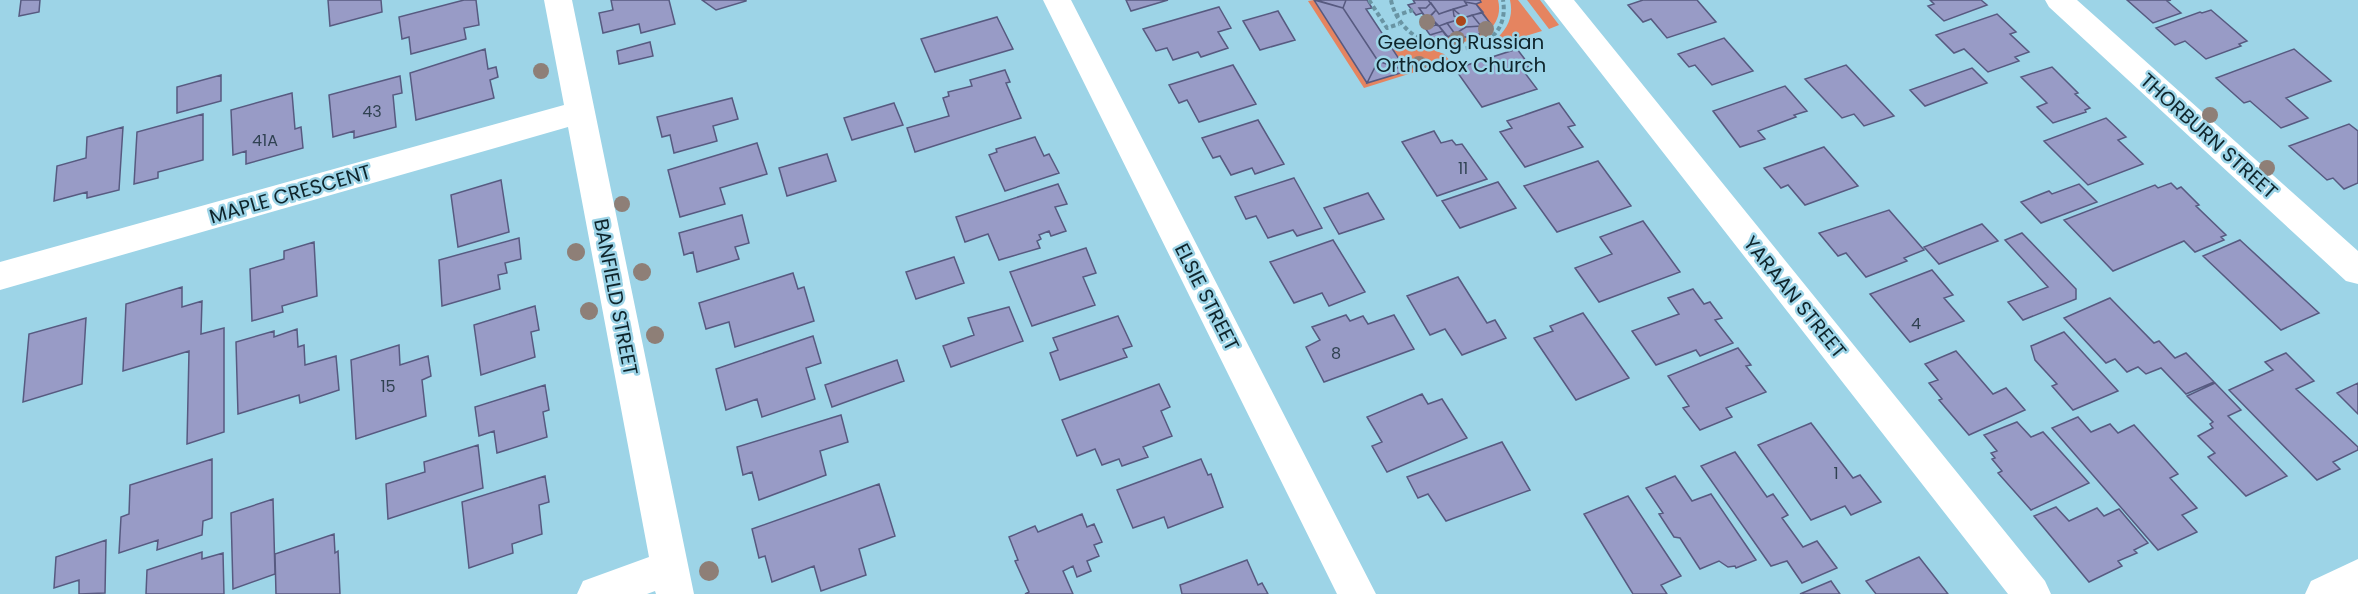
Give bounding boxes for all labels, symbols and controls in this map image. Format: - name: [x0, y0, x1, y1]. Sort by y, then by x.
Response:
- marker: Geelong Russian Orthodox Church: [1454, 14, 1468, 28]
- place label: Geelong Russian Orthodox Church: [1376, 28, 1546, 79]
- street label: THORBURN STREET: [2134, 67, 2284, 205]
- house number: 43: [362, 100, 382, 123]
- house number: 41A: [252, 129, 278, 152]
- house number: 11: [1458, 157, 1468, 180]
- street label: MAPLE CRESCENT: [206, 158, 374, 230]
- street label: BANFIELD STREET: [587, 216, 645, 378]
- street label: YARAAN STREET: [1737, 230, 1853, 364]
- street label: ELSIE STREET: [1168, 238, 1246, 356]
- house number: 4: [1911, 312, 1921, 335]
- house number: 8: [1331, 342, 1341, 365]
- house number: 15: [380, 375, 396, 398]
- house number: 1: [1833, 462, 1839, 485]

